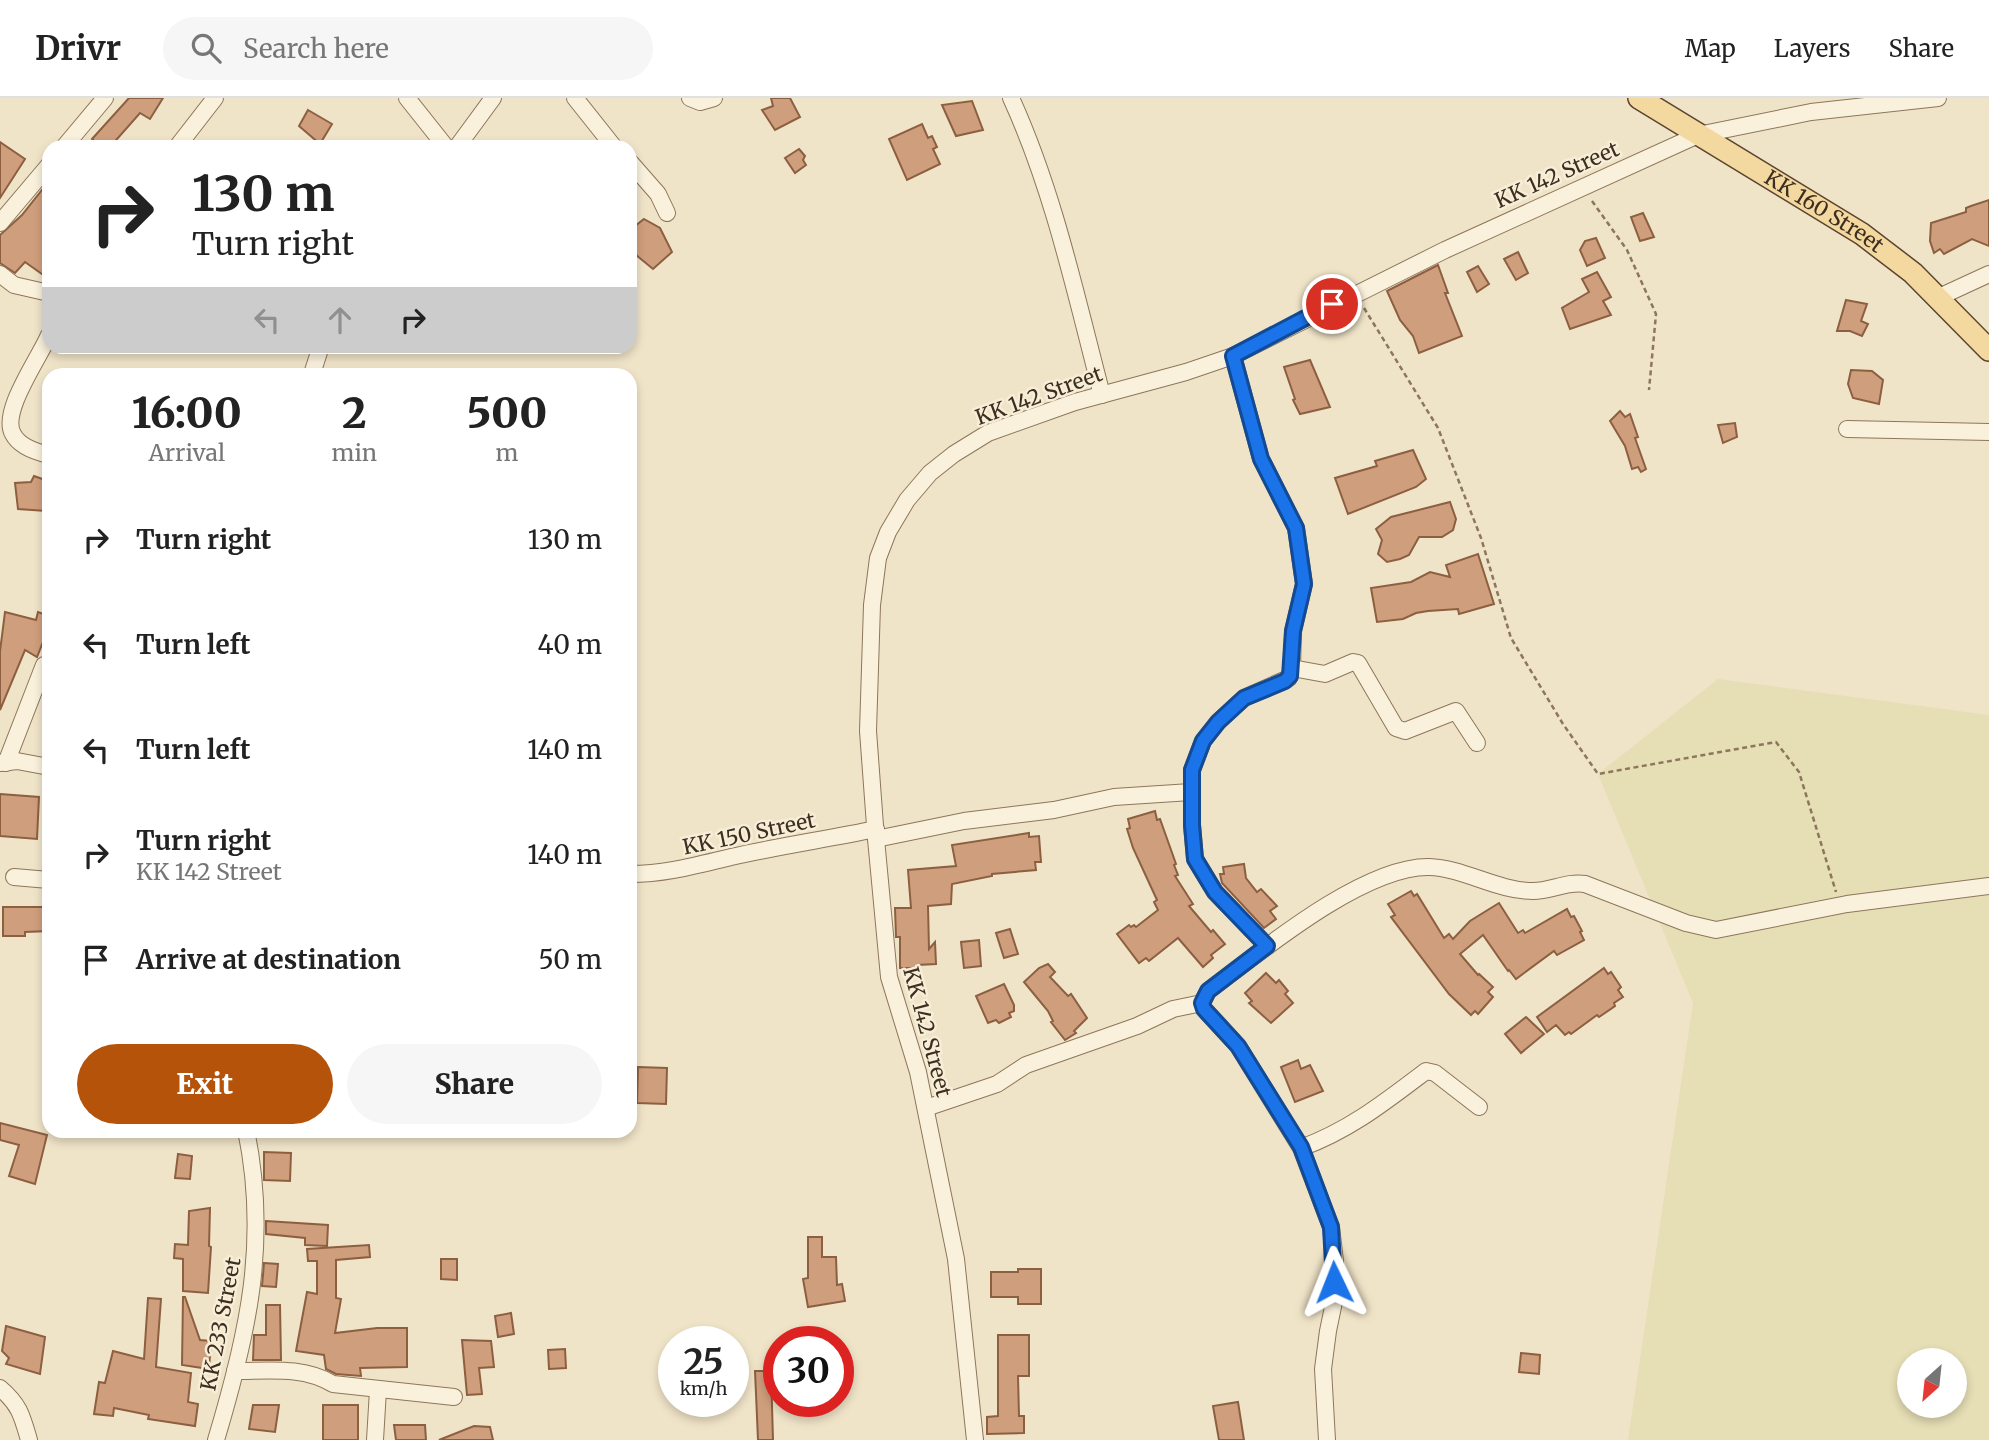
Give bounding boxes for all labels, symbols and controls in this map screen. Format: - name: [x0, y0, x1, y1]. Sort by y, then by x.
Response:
- search box: [163, 17, 653, 80]
- text: Drivr: [35, 28, 121, 69]
- icon: search: [187, 29, 225, 67]
- text: Search here: [243, 32, 389, 65]
- text: Map: [1685, 33, 1736, 64]
- text: Layers: [1774, 33, 1850, 64]
- text: Share: [1888, 33, 1954, 64]
- street label: KK 142 Street: [1490, 135, 1623, 214]
- text: 130 m: [192, 163, 335, 224]
- street label: KK 160 Street: [1760, 164, 1889, 259]
- icon: right: [77, 168, 168, 259]
- text: Turn right: [192, 224, 354, 264]
- pin: [1302, 274, 1362, 334]
- icon: arrive: [1313, 285, 1351, 323]
- icon: left: [248, 301, 286, 339]
- icon: ahead: [321, 301, 359, 339]
- icon: right: [394, 301, 432, 339]
- street label: KK 142 Street: [972, 360, 1106, 431]
- text: 16:00: [132, 387, 242, 439]
- text: 2: [342, 387, 367, 439]
- text: 500: [467, 387, 547, 439]
- text: Arrival: [148, 438, 225, 467]
- text: min: [332, 438, 377, 467]
- text: m: [496, 438, 518, 467]
- icon: right: [77, 521, 115, 559]
- text: Turn right: [136, 523, 271, 556]
- text: 130 m: [528, 523, 602, 556]
- icon: left: [77, 626, 115, 664]
- text: Turn left: [136, 628, 250, 661]
- text: 40 m: [538, 628, 602, 661]
- icon: left: [77, 731, 115, 769]
- text: Turn left: [136, 733, 250, 766]
- text: 140 m: [527, 733, 602, 766]
- street label: KK 150 Street: [680, 806, 818, 861]
- text: Turn right: [136, 824, 271, 857]
- icon: right: [77, 836, 115, 874]
- text: 140 m: [527, 838, 602, 871]
- text: KK 142 Street: [136, 857, 282, 886]
- icon: arrive: [77, 941, 115, 979]
- text: Arrive at destination: [136, 943, 401, 976]
- text: 50 m: [538, 943, 602, 976]
- street label: KK 142 Street: [897, 964, 958, 1100]
- button: Exit: [77, 1044, 333, 1124]
- button: Share: [347, 1044, 602, 1124]
- position arrow: [1297, 1245, 1371, 1319]
- street label: KK 233 Street: [194, 1255, 247, 1393]
- speed limit sign: 30: [763, 1326, 854, 1417]
- text: 25: [683, 1340, 724, 1384]
- north arrow: [1897, 1348, 1967, 1418]
- map controls: [1897, 1348, 1967, 1418]
- text: km/h: [680, 1377, 727, 1400]

